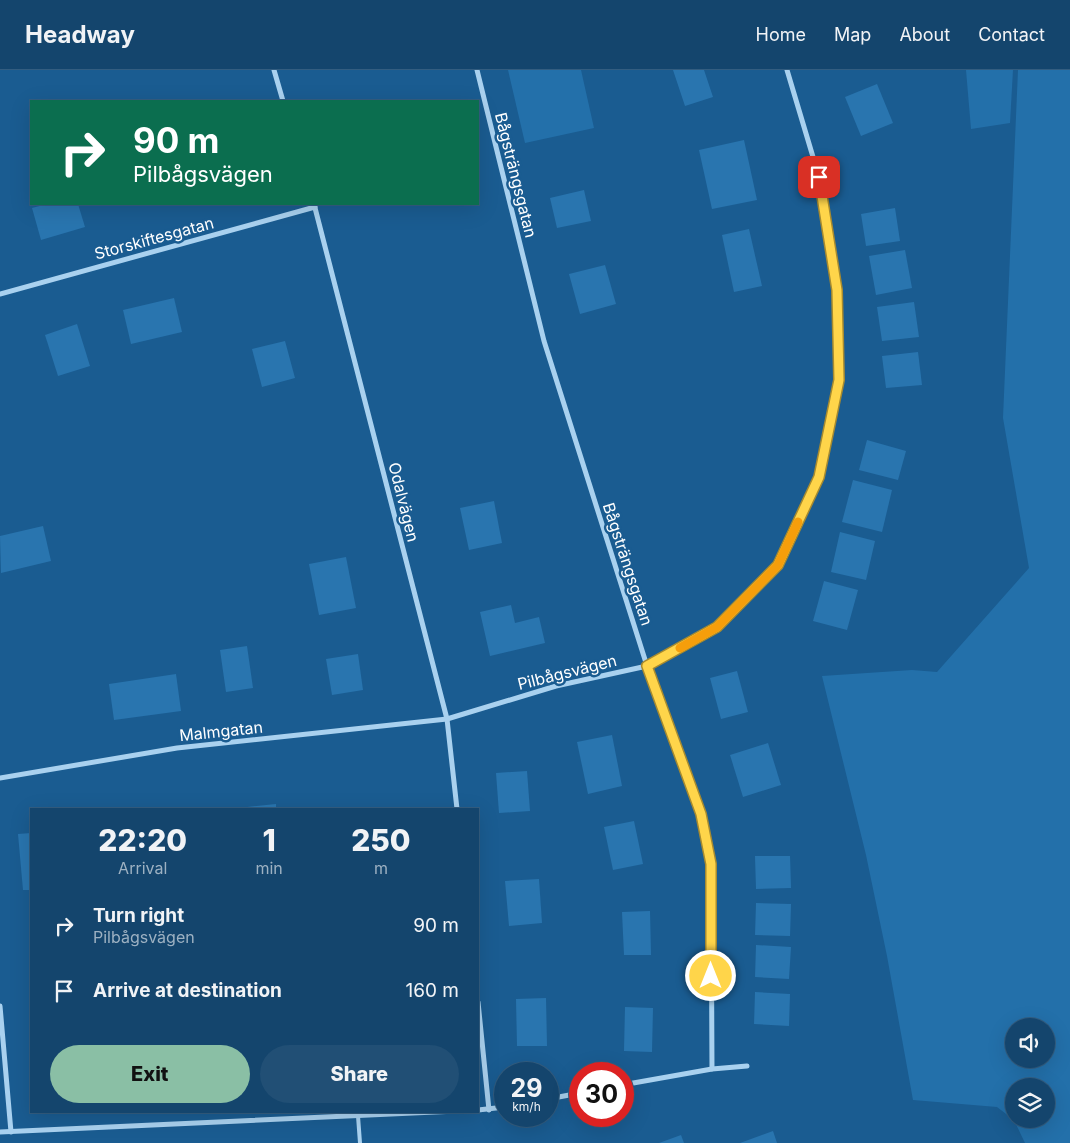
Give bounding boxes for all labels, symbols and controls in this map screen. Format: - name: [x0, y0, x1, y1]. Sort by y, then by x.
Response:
- text: Headway: [25, 20, 135, 49]
- text: Home: [756, 24, 806, 45]
- text: Map: [834, 24, 871, 45]
- text: About: [899, 24, 950, 45]
- text: Contact: [978, 24, 1045, 45]
- street label: Bågsträngsgatan: [491, 110, 541, 240]
- text: 90 m: [133, 119, 220, 161]
- icon: right: [50, 120, 115, 185]
- pin: [798, 156, 840, 198]
- text: Pilbågsvägen: [133, 161, 273, 187]
- icon: arrive: [805, 163, 833, 191]
- street label: Storskiftesgatan: [92, 212, 216, 264]
- street label: Odalvägen: [384, 460, 424, 544]
- street label: Bågsträngsgatan: [599, 500, 657, 628]
- street label: Pilbågsvägen: [515, 650, 619, 694]
- street label: Malmgatan: [178, 717, 264, 745]
- text: 22:20: [98, 822, 187, 858]
- text: 1: [263, 822, 276, 858]
- text: 250: [351, 822, 411, 858]
- text: Arrival: [118, 858, 167, 878]
- text: min: [255, 858, 283, 878]
- text: m: [374, 858, 388, 878]
- text: Turn right: [93, 904, 184, 927]
- icon: right: [50, 912, 78, 940]
- text: 90 m: [413, 914, 459, 937]
- text: Pilbågsvägen: [93, 927, 195, 947]
- position arrow: [684, 949, 736, 1001]
- icon: arrive: [50, 977, 78, 1005]
- text: Arrive at destination: [93, 979, 282, 1002]
- text: 160 m: [406, 979, 459, 1002]
- map controls: [1005, 1018, 1055, 1128]
- button: sound: [1005, 1018, 1055, 1068]
- button: Exit: [50, 1045, 250, 1103]
- button: Share: [260, 1045, 459, 1103]
- speed limit sign: 30: [569, 1062, 634, 1127]
- text: 29: [511, 1073, 542, 1103]
- button: layers: [1005, 1078, 1055, 1128]
- text: km/h: [512, 1099, 541, 1114]

